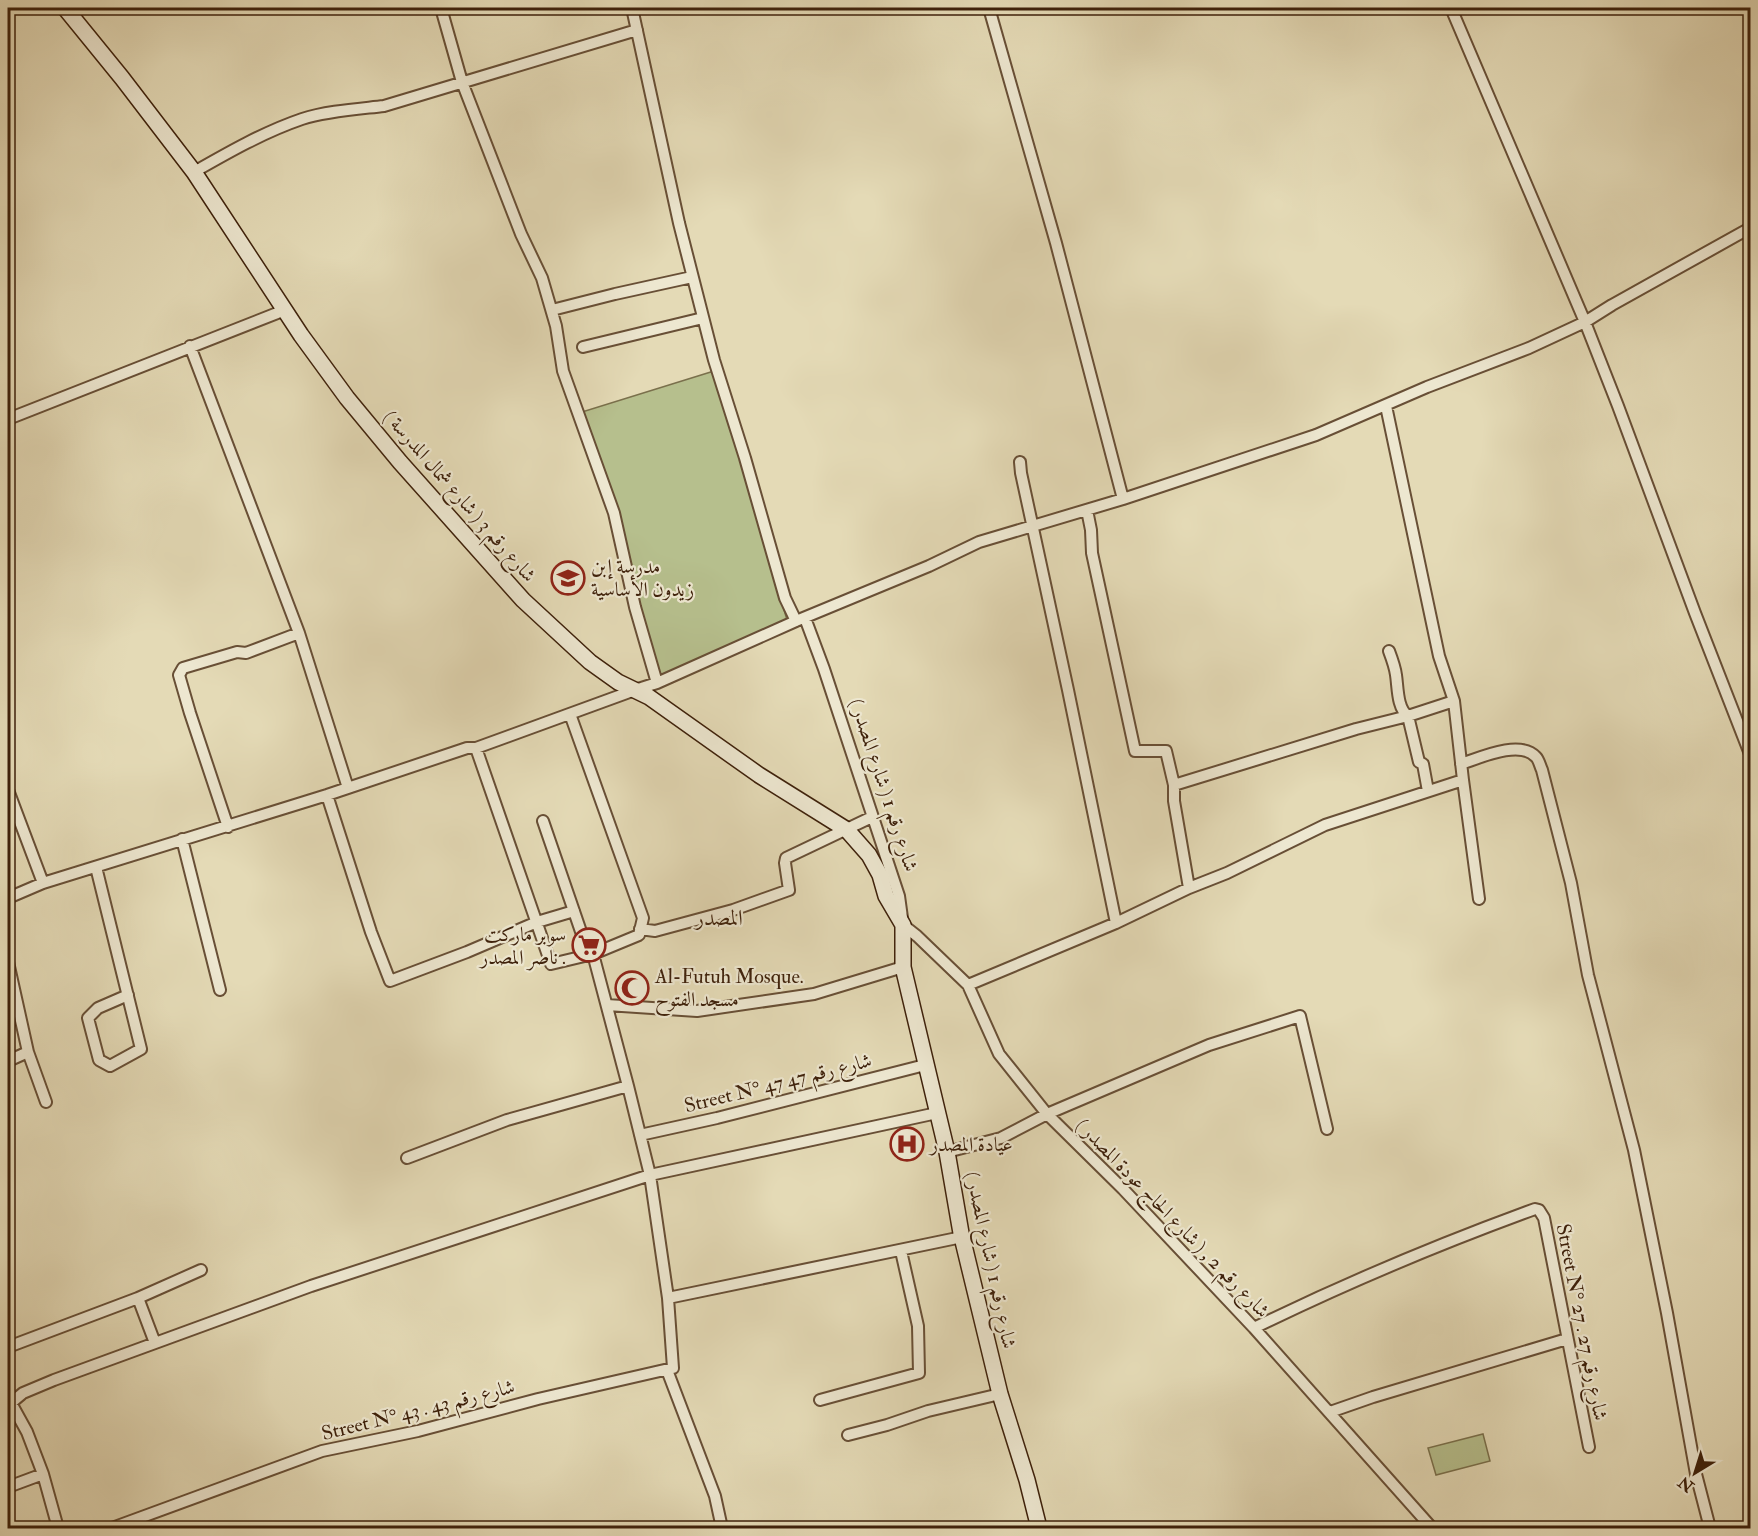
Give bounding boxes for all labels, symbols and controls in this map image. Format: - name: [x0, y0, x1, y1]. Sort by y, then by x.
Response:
- street label: شارع رقم 3 ( شارع شمال المدرسة ): [374, 405, 542, 591]
- place label: مدرسة إبن زيدون الأساسية: [591, 554, 694, 602]
- school or university icon: مدرسة إبن زيدون الأساسية: [550, 560, 586, 596]
- street label: شارع رقم 1 ( شارع المصدر ): [839, 695, 924, 876]
- district label: المصدر: [693, 904, 743, 932]
- place label: سوبر ماركت ناصر المصدر .: [478, 922, 566, 971]
- supermarket icon: سوبر ماركت ناصر المصدر .: [571, 927, 607, 963]
- place label: Al-Futuh Mosque. مسجد الفتوح: [654, 964, 804, 1017]
- mosque icon: Al-Futuh Mosque. مسجد الفتوح: [614, 970, 650, 1006]
- street label: Street N° 47 شارع رقم 47: [682, 1048, 876, 1124]
- street label: شارع رقم 2 , ( شارع الحاج عودة المصدر ): [1067, 1113, 1275, 1327]
- hospital icon: عيادة المصدر: [889, 1126, 925, 1162]
- place label: عيادة المصدر: [928, 1132, 1013, 1157]
- street label: شارع رقم 1 ( شارع المصدر ): [954, 1169, 1022, 1352]
- street label: Street N° 27 . شارع رقم 27: [1545, 1222, 1613, 1424]
- street label: Street N° 43 . شارع رقم 43: [319, 1374, 519, 1452]
- north arrow: [1665, 1443, 1725, 1503]
- text: N: [1674, 1471, 1699, 1497]

